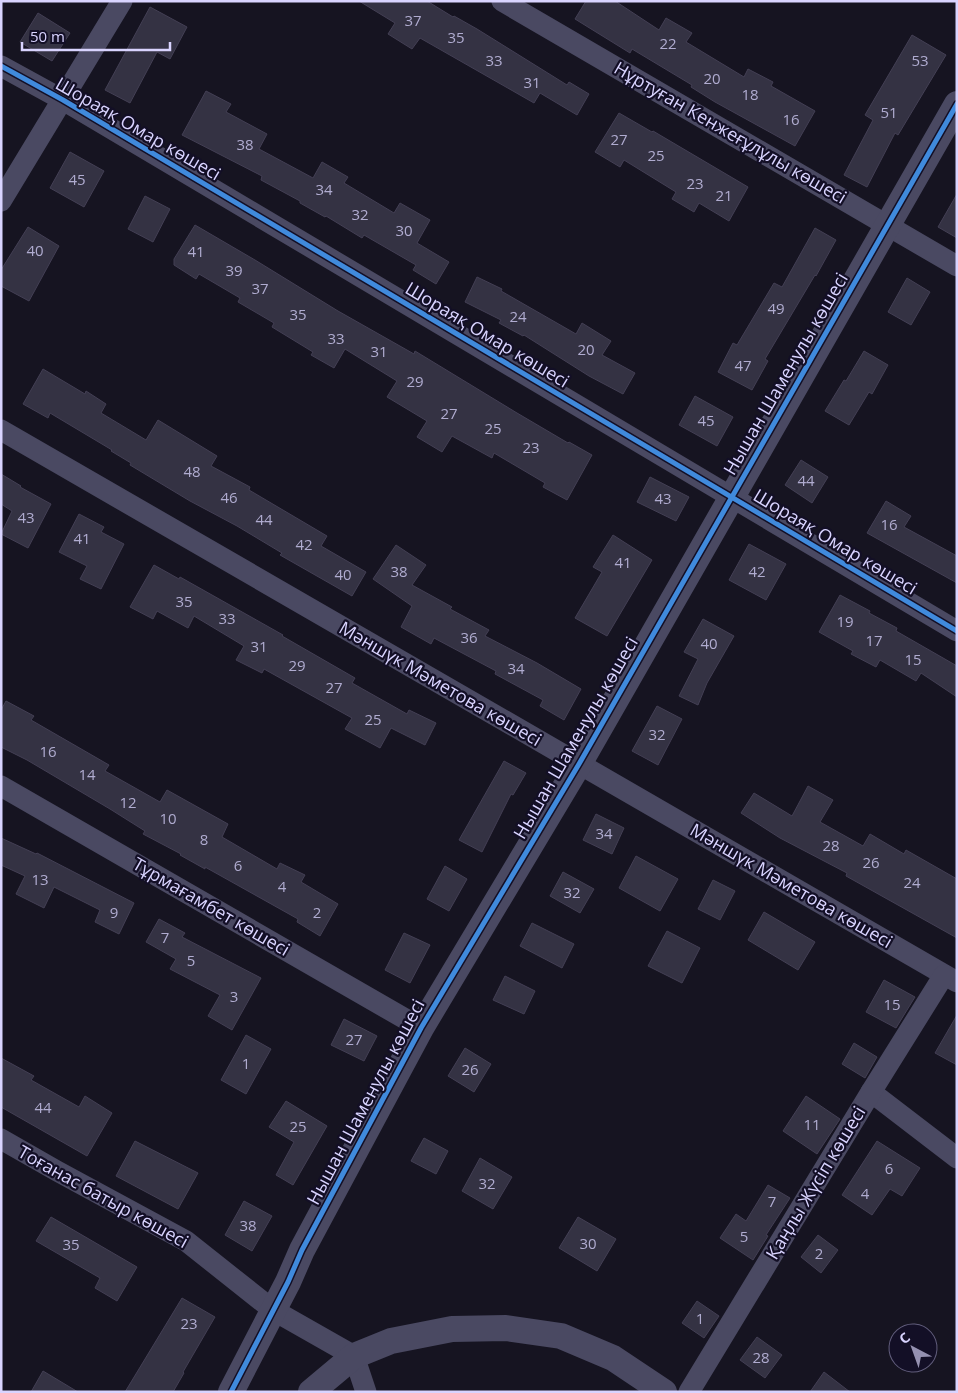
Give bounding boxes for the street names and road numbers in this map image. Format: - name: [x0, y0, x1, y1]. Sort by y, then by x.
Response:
- street label: Нұртуған Кенжеғұлұлы көшесі: [610, 56, 851, 209]
- street label: Шораяқ Омар көшесі: [51, 71, 226, 185]
- street label: Нышан Шаменулы көшесі: [717, 268, 853, 479]
- street label: Шораяқ Омар көшесі: [401, 276, 574, 393]
- street label: Шораяқ Омар көшесі: [749, 483, 922, 600]
- street label: Мәншүк Мәметова көшесі: [335, 615, 546, 751]
- street label: Нышан Шаменулы көшесі: [507, 632, 643, 843]
- street label: Мәншүк Мәметова көшесі: [686, 817, 897, 953]
- street label: Тұрмағамбет көшесі: [129, 851, 294, 961]
- street label: Нышан Шаменулы көшесі: [301, 994, 430, 1209]
- street label: Қаңлы Жүсіп көшесі: [760, 1101, 870, 1264]
- street label: Тоғанас батыр көшесі: [14, 1139, 193, 1253]

